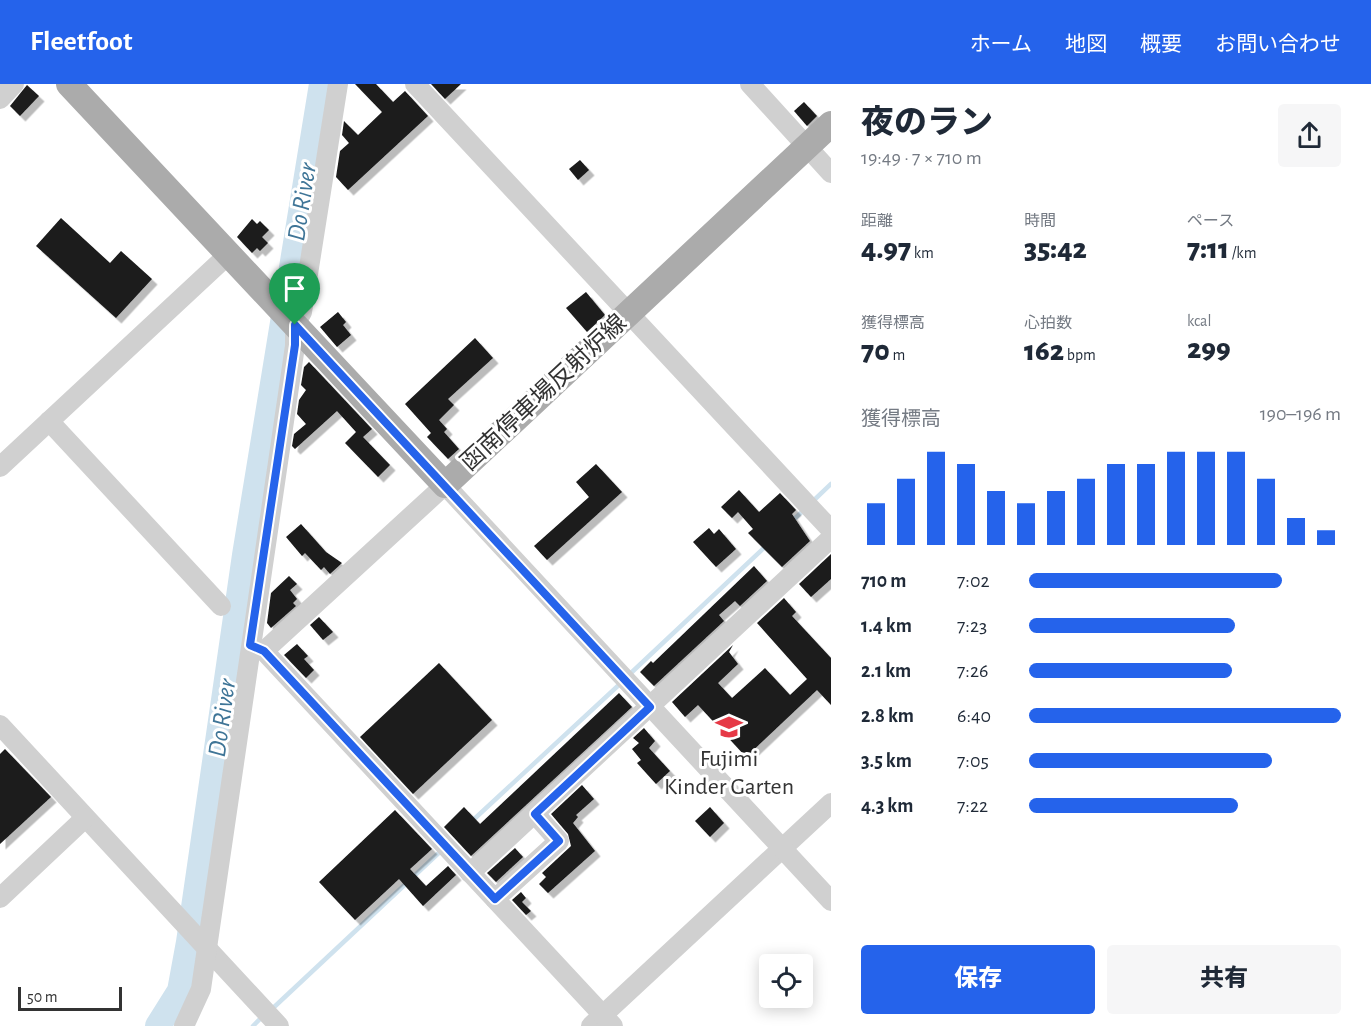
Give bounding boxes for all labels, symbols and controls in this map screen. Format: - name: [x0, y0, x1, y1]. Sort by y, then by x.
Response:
- text: Fleetfoot: [30, 28, 132, 56]
- text: ホーム: [970, 34, 1032, 55]
- text: 地図: [1065, 34, 1107, 55]
- text: 概要: [1140, 34, 1182, 55]
- text: お問い合わせ: [1215, 34, 1341, 55]
- button: share: [1278, 104, 1341, 167]
- text: 夜のラン: [861, 107, 993, 140]
- text: 19:49 · 7 × 710 m: [861, 148, 982, 168]
- water label: Do River: [283, 160, 321, 243]
- text: 距離: [861, 213, 893, 229]
- text: 時間: [1024, 213, 1056, 229]
- text: ペース: [1187, 213, 1234, 229]
- text: 4.97: [861, 234, 911, 264]
- text: 35:42: [1024, 234, 1087, 264]
- text: 7:11: [1187, 234, 1229, 264]
- text: km: [911, 245, 934, 261]
- text: /km: [1229, 245, 1256, 261]
- pin: [269, 263, 320, 325]
- icon: arrive: [278, 272, 311, 305]
- street label: 函南停車場反射炉線: [455, 309, 631, 475]
- text: kcal: [1187, 313, 1211, 329]
- text: 獲得標高: [861, 315, 925, 331]
- text: 心拍数: [1024, 315, 1072, 331]
- text: 299: [1187, 334, 1231, 364]
- text: 70: [861, 336, 890, 366]
- text: 162: [1024, 336, 1064, 366]
- text: m: [890, 347, 905, 363]
- text: bpm: [1064, 347, 1096, 363]
- text: 190–196 m: [1260, 404, 1341, 424]
- text: 獲得標高: [861, 409, 941, 429]
- text: 710 m: [861, 571, 906, 591]
- text: 7:02: [957, 571, 990, 591]
- text: 1.4 km: [861, 616, 912, 636]
- text: 7:23: [957, 616, 987, 636]
- text: 2.1 km: [861, 661, 911, 681]
- text: 7:26: [957, 661, 988, 681]
- water label: Do River: [204, 676, 241, 759]
- text: 2.8 km: [861, 706, 914, 726]
- text: 6:40: [957, 706, 991, 726]
- school or university icon: Fujimi Kinder Garten: [714, 712, 744, 742]
- place label: Fujimi Kinder Garten: [664, 747, 794, 799]
- text: 3.5 km: [861, 751, 912, 771]
- text: 7:05: [957, 751, 989, 771]
- text: 4.3 km: [861, 796, 913, 816]
- text: 7:22: [957, 796, 988, 816]
- button: 保存: [861, 945, 1095, 1014]
- button: 共有: [1107, 945, 1341, 1014]
- map controls: [759, 954, 813, 1008]
- button: locate: [759, 954, 813, 1008]
- scale bar: [18, 984, 122, 1012]
- text: 50 m: [27, 989, 58, 1005]

